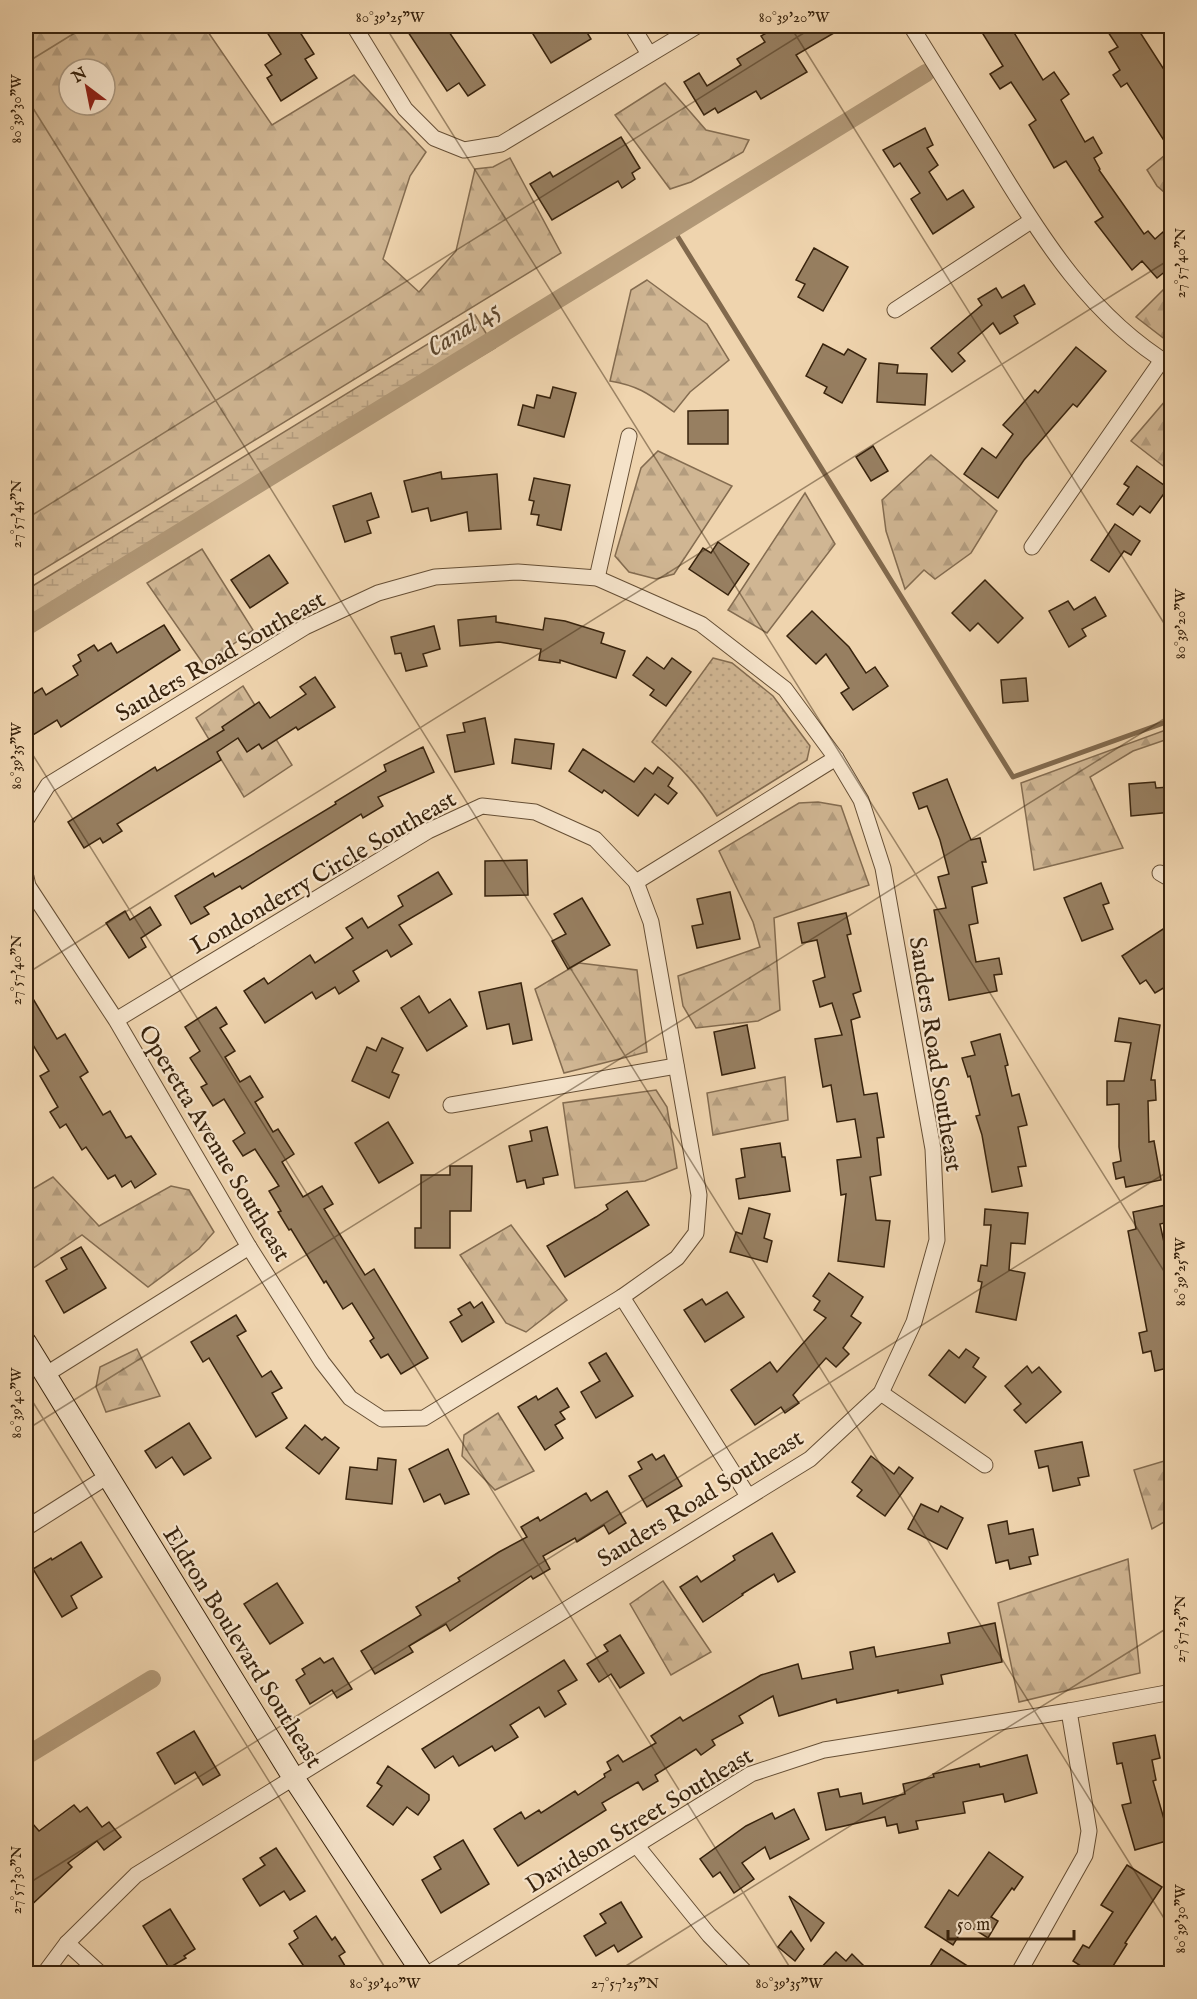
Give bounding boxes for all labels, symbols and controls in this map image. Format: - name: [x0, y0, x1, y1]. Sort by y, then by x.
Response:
- text: 80°39'25"W: [356, 8, 425, 27]
- text: 80°39'20"W: [759, 8, 830, 27]
- north arrow: [57, 57, 117, 117]
- text: N: [68, 64, 91, 89]
- text: 80°39'30"W: [7, 74, 26, 144]
- text: 27°57'40"N: [1171, 228, 1190, 298]
- water label: Canal 45: [420, 294, 507, 365]
- text: 27°57'45"N: [7, 480, 26, 548]
- street label: Sauders Road Southeast: [110, 584, 331, 730]
- text: 80°39'20"W: [1171, 588, 1190, 659]
- text: 80°39'35"W: [7, 722, 26, 790]
- street label: Londonderry Circle Southeast: [185, 784, 462, 962]
- text: 27°57'40"N: [7, 935, 26, 1005]
- street label: Sauders Road Southeast: [901, 935, 968, 1174]
- street label: Operetta Avenue Southeast: [131, 1020, 297, 1268]
- text: 80°39'25"W: [1171, 1237, 1190, 1306]
- text: 80°39'40"W: [7, 1367, 26, 1438]
- street label: Sauders Road Southeast: [592, 1423, 810, 1575]
- street label: Eldron Boulevard Southeast: [155, 1521, 329, 1774]
- text: 27°57'25"N: [1171, 1595, 1190, 1663]
- street label: Davidson Street Southeast: [520, 1741, 759, 1902]
- text: 27°57'30"N: [7, 1846, 26, 1914]
- text: 80°39'30"W: [1171, 1884, 1190, 1954]
- scale bar: [948, 1903, 1074, 1941]
- text: 50 m: [957, 1914, 990, 1937]
- text: 80°39'40"W: [350, 1974, 421, 1993]
- text: 27°57'25"N: [591, 1974, 659, 1993]
- text: 80°39'35"W: [755, 1974, 823, 1993]

